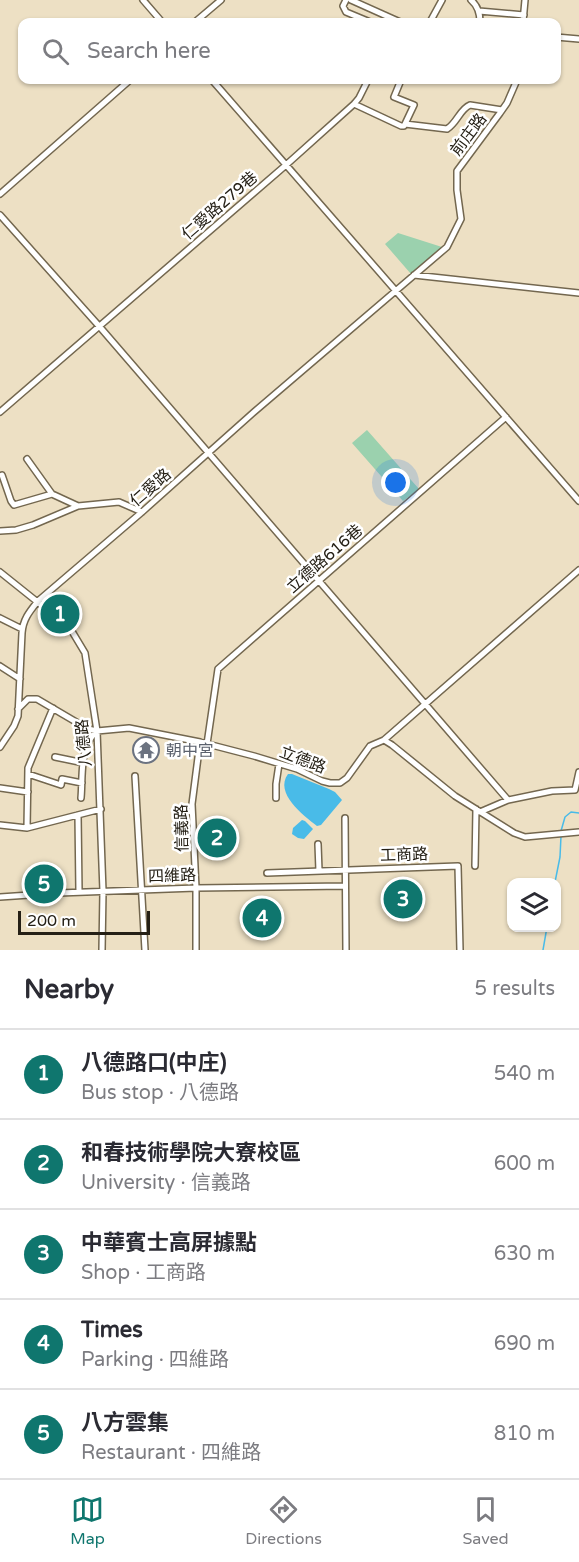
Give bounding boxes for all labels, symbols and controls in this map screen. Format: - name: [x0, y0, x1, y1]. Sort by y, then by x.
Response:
- search box: [18, 18, 561, 84]
- icon: search: [39, 35, 72, 68]
- text: Search here: [87, 38, 211, 64]
- street label: 前庄路: [446, 109, 491, 160]
- street label: 仁愛路279巷: [178, 167, 262, 244]
- street label: 仁愛路: [126, 464, 175, 511]
- your location: [381, 468, 410, 497]
- street label: 立德路616巷: [283, 520, 367, 597]
- pin: 1: [40, 592, 80, 636]
- street label: 八德路: [72, 718, 96, 768]
- temple icon: 朝中宮: [131, 735, 161, 765]
- place label: 朝中宮: [166, 741, 214, 761]
- street label: 立德路: [277, 742, 329, 778]
- street label: 信義路: [172, 804, 192, 852]
- pin: 2: [198, 816, 236, 860]
- street label: 工商路: [380, 844, 428, 866]
- pin: 5: [24, 862, 63, 906]
- street label: 四維路: [148, 865, 196, 887]
- pin: 3: [384, 876, 422, 922]
- map controls: [507, 878, 561, 932]
- button: layers: [507, 878, 561, 932]
- pin: 4: [242, 896, 282, 940]
- scale bar: [18, 908, 150, 935]
- text: 200 m: [27, 911, 76, 931]
- text: Nearby: [24, 974, 114, 1005]
- text: 5 results: [475, 977, 555, 1001]
- text: 八德路口(中庄): [81, 1050, 227, 1076]
- text: 1: [37, 1062, 50, 1086]
- text: 540 m: [494, 1062, 555, 1086]
- text: Bus stop · 八德路: [81, 1081, 239, 1105]
- text: 和春技術學院大寮校區: [81, 1140, 301, 1166]
- text: 2: [37, 1152, 50, 1176]
- text: 600 m: [494, 1152, 555, 1176]
- text: University · 信義路: [81, 1171, 251, 1195]
- text: 中華賓士高屏據點: [81, 1230, 257, 1256]
- text: 3: [37, 1242, 50, 1266]
- text: 630 m: [494, 1242, 555, 1266]
- text: Shop · 工商路: [81, 1261, 206, 1285]
- text: Times: [81, 1317, 143, 1343]
- text: 4: [37, 1332, 50, 1356]
- text: 690 m: [494, 1332, 555, 1356]
- text: Parking · 四維路: [81, 1348, 229, 1372]
- text: 八方雲集: [81, 1410, 169, 1436]
- text: 5: [37, 1422, 50, 1446]
- text: 810 m: [494, 1422, 555, 1446]
- text: Restaurant · 四維路: [81, 1441, 261, 1465]
- tab: Map: [70, 1493, 105, 1549]
- tab: Directions: [245, 1493, 322, 1549]
- tab: Saved: [462, 1493, 509, 1549]

